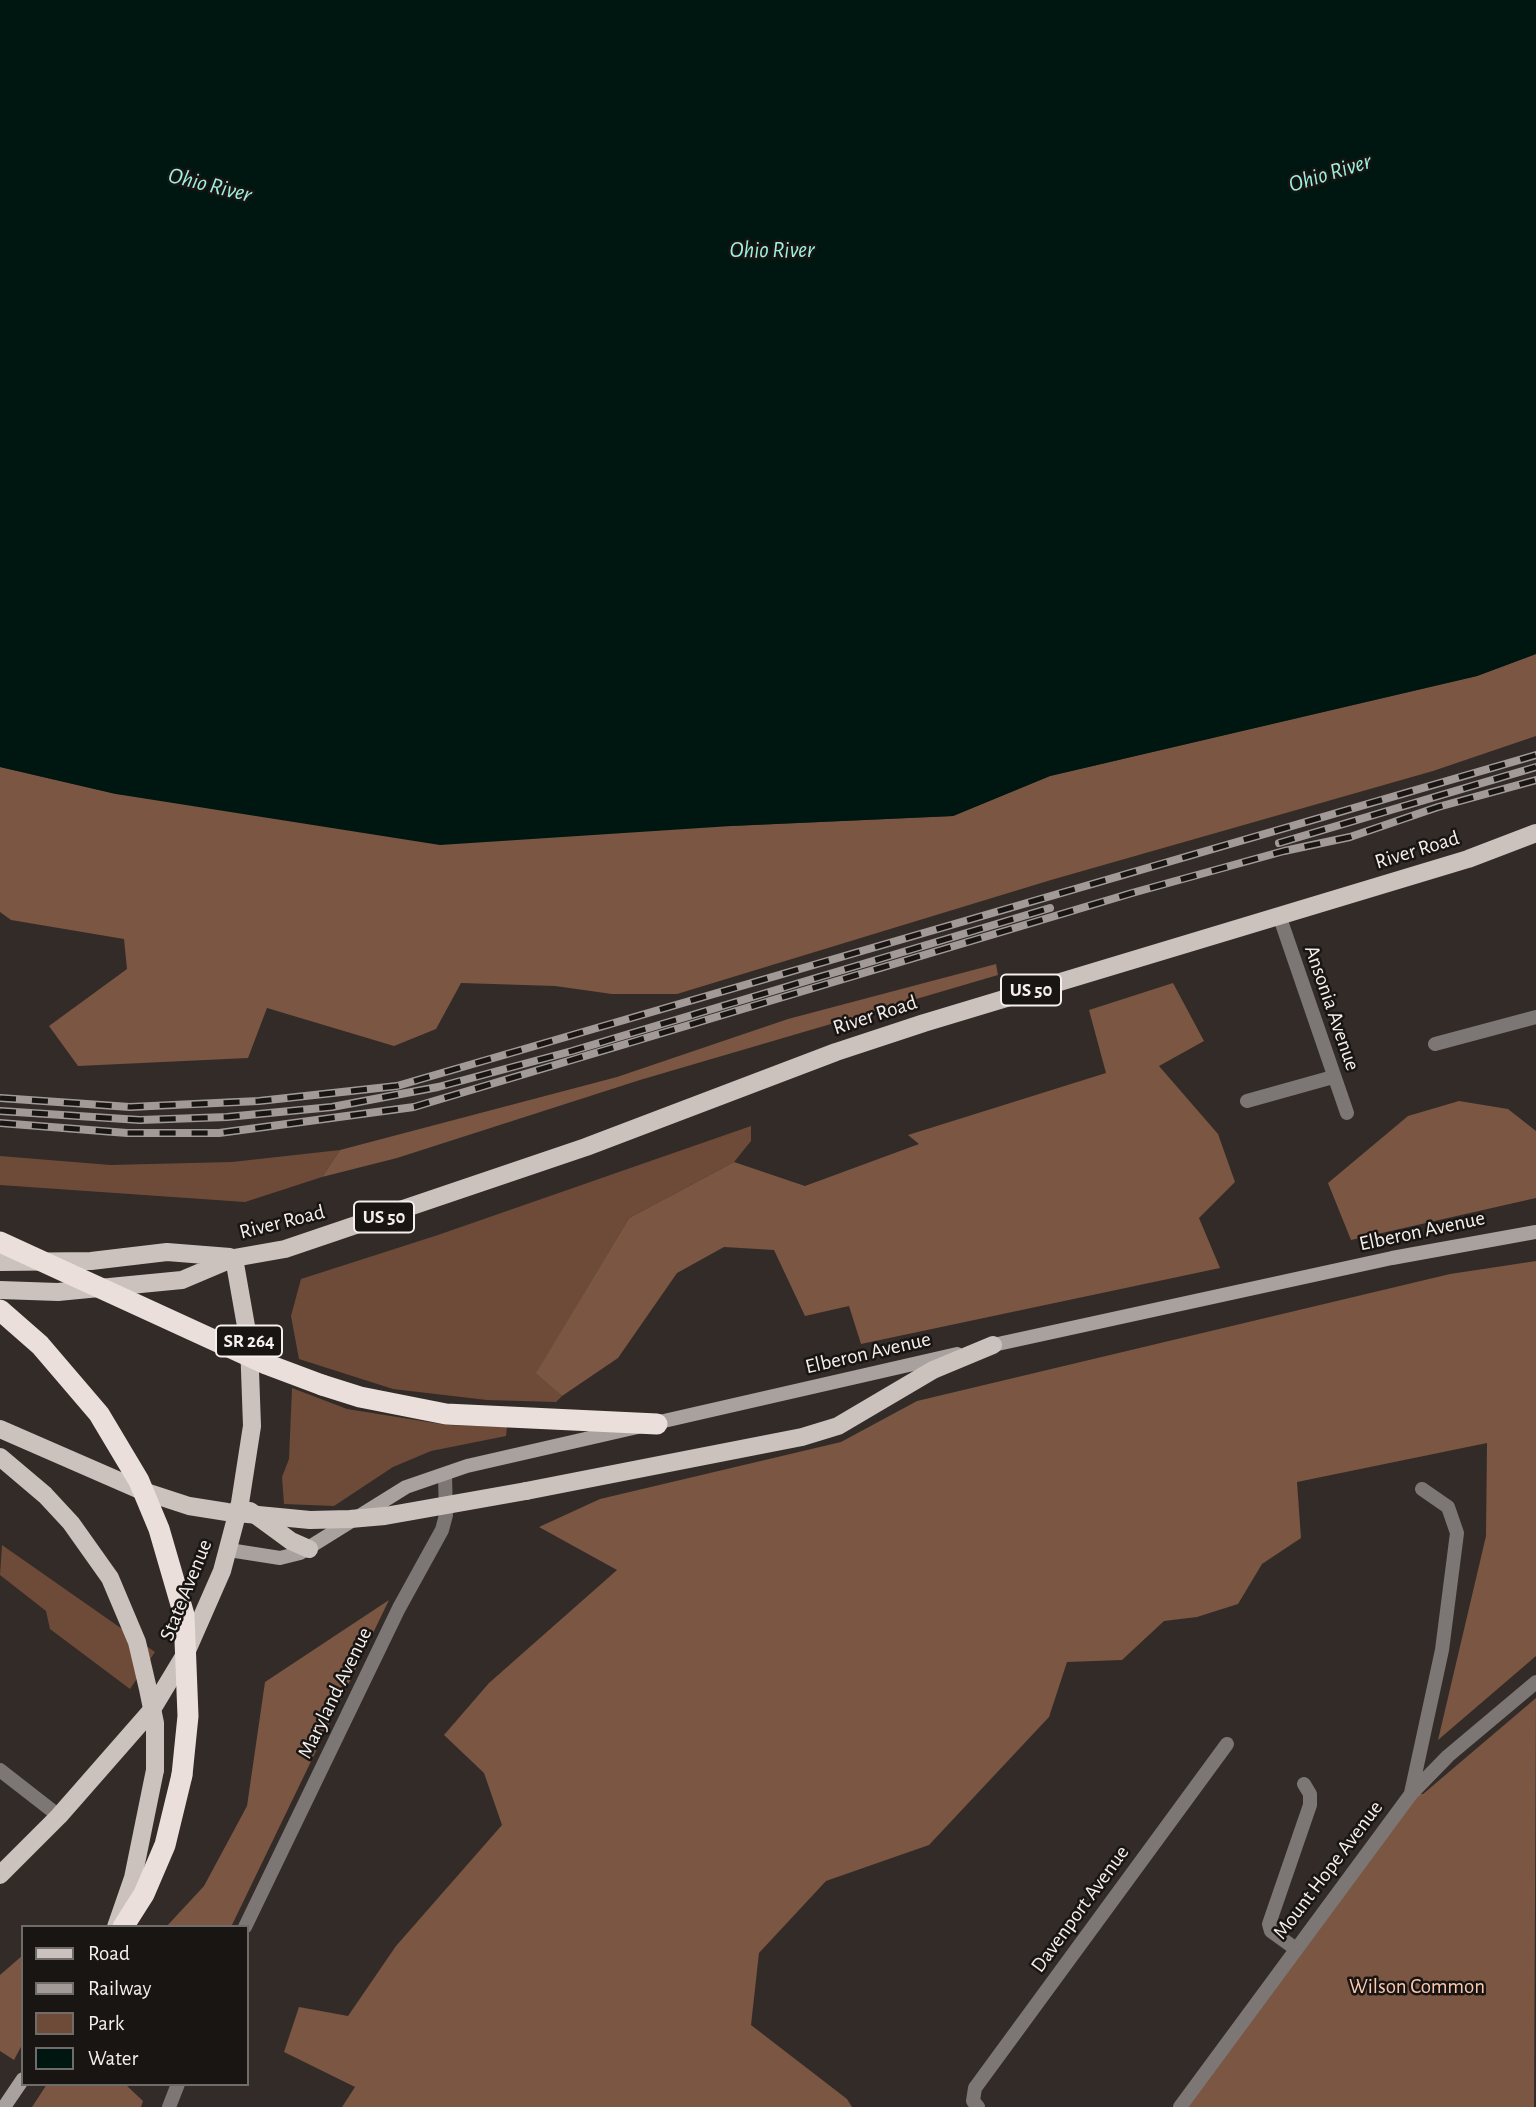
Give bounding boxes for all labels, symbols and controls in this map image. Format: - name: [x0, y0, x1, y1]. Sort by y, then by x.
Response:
- water label: Ohio River: [1285, 147, 1375, 199]
- water label: Ohio River: [165, 161, 255, 209]
- water label: Ohio River: [729, 236, 815, 264]
- street label: River Road: [1372, 825, 1462, 875]
- street label: Ansonia Avenue: [1299, 942, 1365, 1074]
- road number: US 50: [1001, 974, 1061, 1006]
- street label: River Road: [830, 990, 920, 1040]
- street label: River Road: [237, 1199, 327, 1245]
- road number: US 50: [354, 1202, 414, 1232]
- street label: Elberon Avenue: [1357, 1205, 1487, 1257]
- road number: SR 264: [216, 1326, 282, 1357]
- street label: Elberon Avenue: [803, 1326, 933, 1380]
- street label: State Avenue: [154, 1536, 218, 1644]
- street label: Maryland Avenue: [292, 1623, 378, 1763]
- street label: Mount Hope Avenue: [1268, 1796, 1388, 1944]
- street label: Davenport Avenue: [1025, 1840, 1135, 1978]
- legend: [21, 1925, 248, 2086]
- text: Road: [88, 1943, 130, 1964]
- park label: Wilson Common: [1349, 1974, 1485, 2000]
- text: Railway: [88, 1978, 151, 1999]
- text: Park: [88, 2013, 124, 2034]
- text: Water: [88, 2048, 138, 2069]

